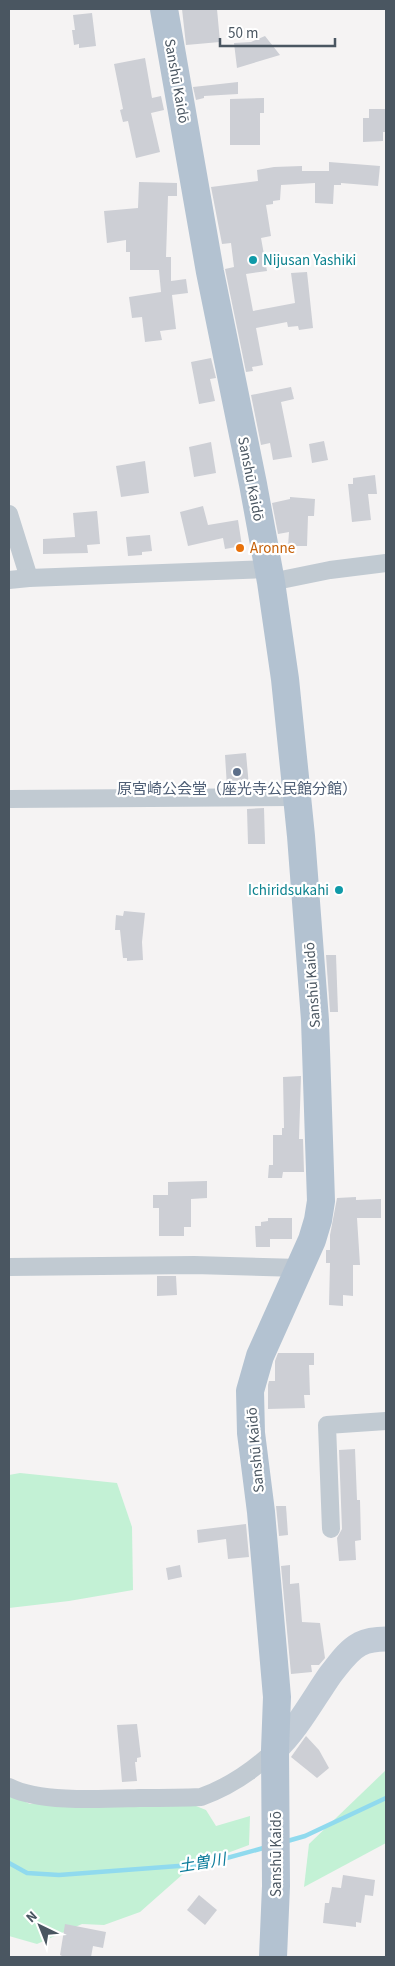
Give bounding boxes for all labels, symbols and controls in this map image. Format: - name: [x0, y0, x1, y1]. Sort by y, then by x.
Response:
- scale bar: [220, 15, 335, 47]
- text: 50 m: [228, 23, 258, 44]
- street label: Sanshū Kaidō: [159, 37, 194, 125]
- place label: Nijusan Yashiki: [263, 250, 356, 271]
- marker: Nijusan Yashiki: [247, 254, 259, 266]
- street label: Sanshū Kaidō: [232, 435, 269, 523]
- place label: Aronne: [250, 538, 295, 559]
- marker: Aronne: [234, 542, 246, 554]
- marker: 原宮崎公会堂（座光寺公民館分館）: [231, 766, 243, 778]
- place label: 原宮崎公会堂（座光寺公民館分館）: [117, 779, 357, 800]
- place label: Ichiridsukahi: [248, 880, 329, 901]
- marker: Ichiridsukahi: [333, 884, 345, 896]
- street label: Sanshū Kaidō: [299, 941, 326, 1028]
- street label: Sanshū Kaidō: [241, 1406, 270, 1494]
- street label: Sanshū Kaidō: [266, 1811, 287, 1897]
- water label: 土曽川: [177, 1848, 230, 1878]
- north arrow: [15, 1901, 65, 1951]
- text: N: [22, 1907, 42, 1928]

